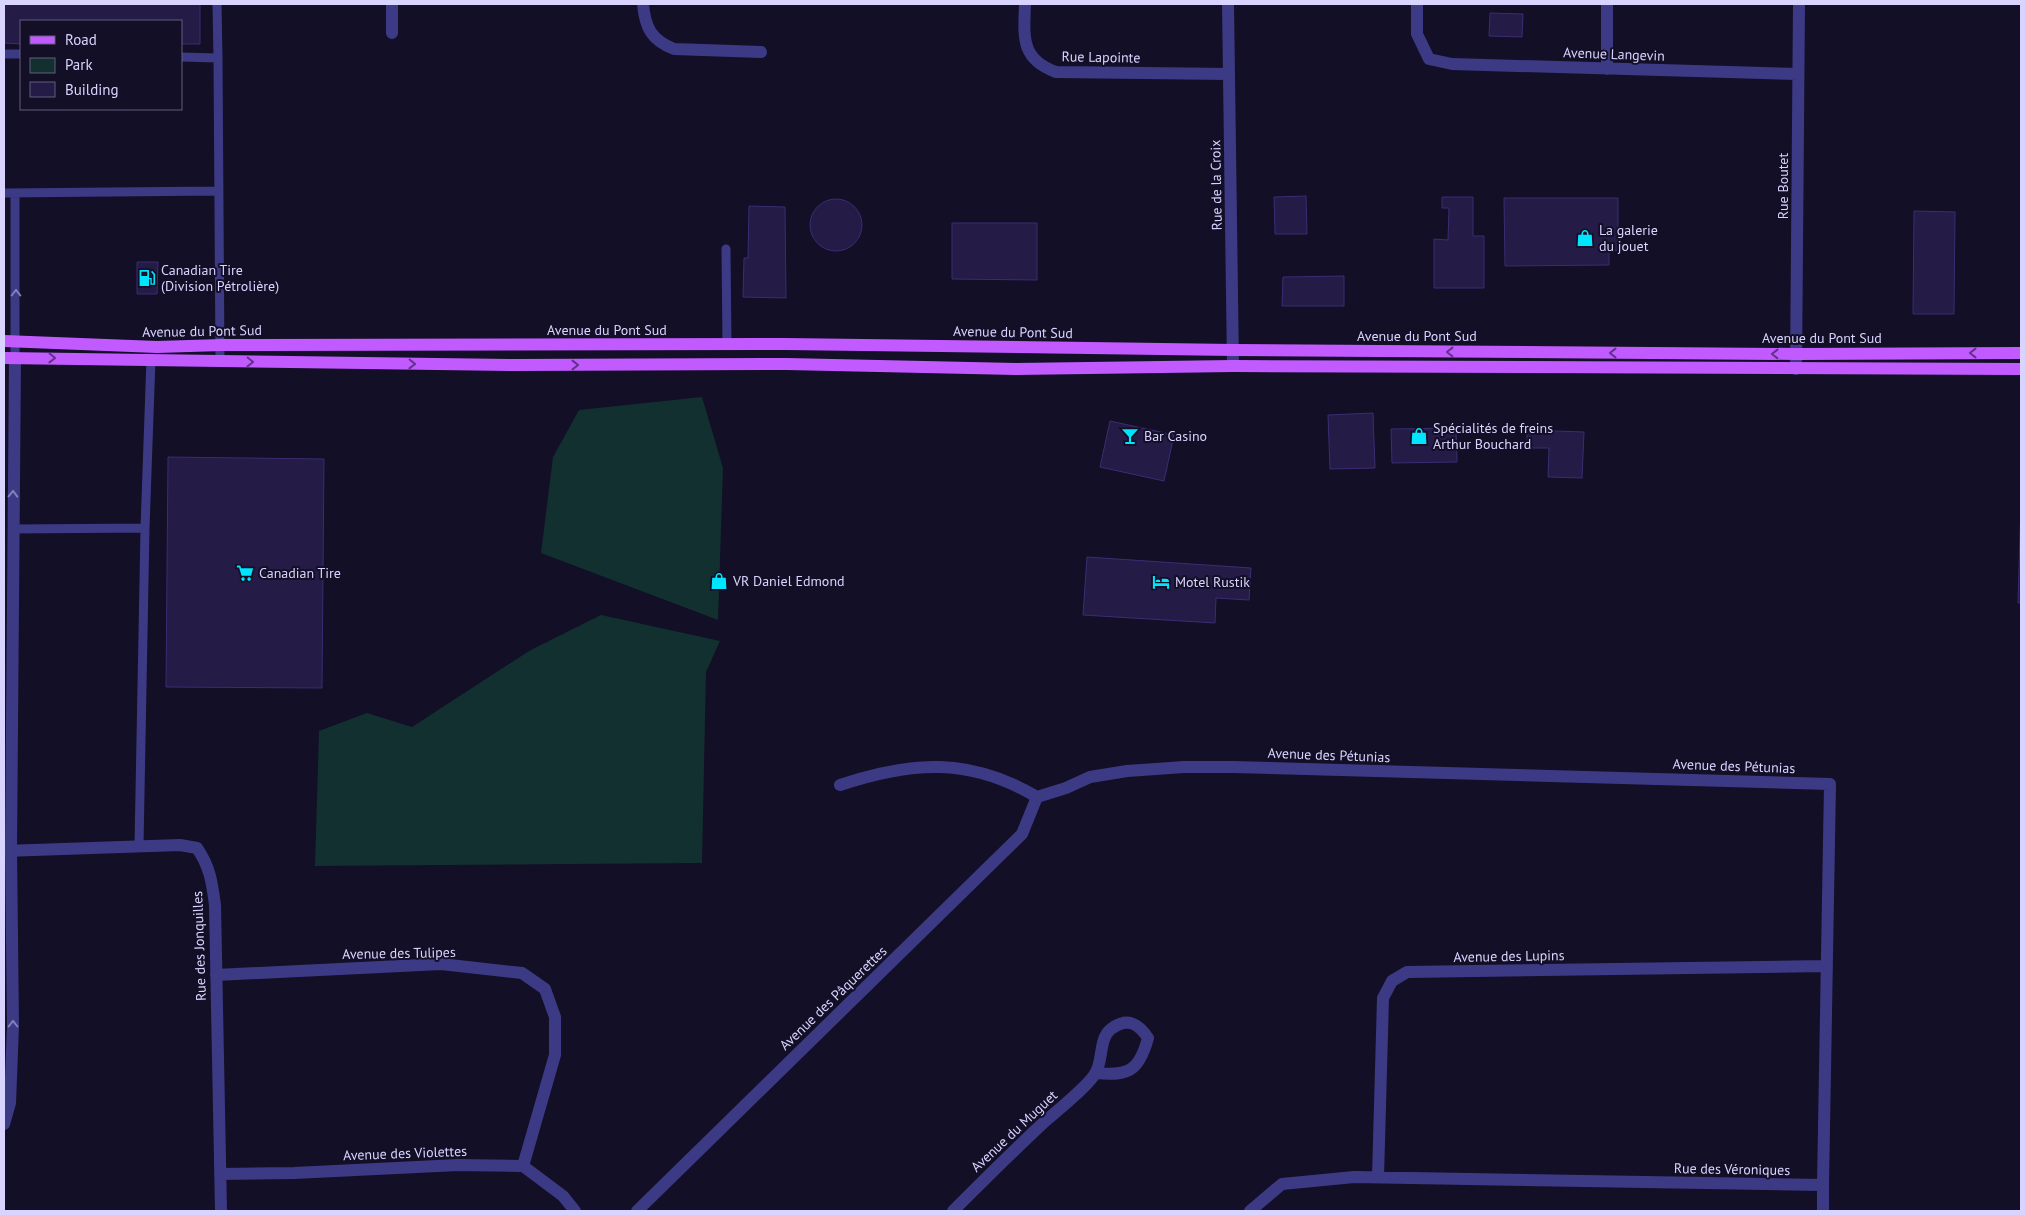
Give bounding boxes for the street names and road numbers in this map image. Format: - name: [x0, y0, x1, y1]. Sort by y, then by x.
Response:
- street label: Avenue Langevin: [1563, 43, 1665, 65]
- street label: Rue Lapointe: [1062, 47, 1140, 67]
- street label: Rue de la Croix: [1206, 139, 1226, 231]
- street label: Rue Boutet: [1774, 153, 1792, 219]
- street label: Avenue du Pont Sud: [142, 321, 262, 341]
- street label: Avenue du Pont Sud: [547, 321, 667, 339]
- street label: Avenue du Pont Sud: [953, 322, 1073, 342]
- street label: Avenue du Pont Sud: [1357, 327, 1477, 345]
- street label: Avenue du Pont Sud: [1762, 329, 1882, 347]
- street label: Avenue des Pétunias: [1267, 744, 1391, 766]
- street label: Avenue des Pétunias: [1672, 755, 1796, 777]
- street label: Rue des Jonquilles: [188, 891, 210, 1001]
- street label: Avenue des Pâquerettes: [776, 942, 891, 1054]
- street label: Avenue des Tulipes: [342, 943, 456, 963]
- street label: Avenue des Lupins: [1453, 946, 1565, 966]
- street label: Avenue du Muguet: [967, 1086, 1061, 1176]
- street label: Avenue des Violettes: [343, 1142, 467, 1164]
- street label: Rue des Véroniques: [1674, 1159, 1790, 1179]

